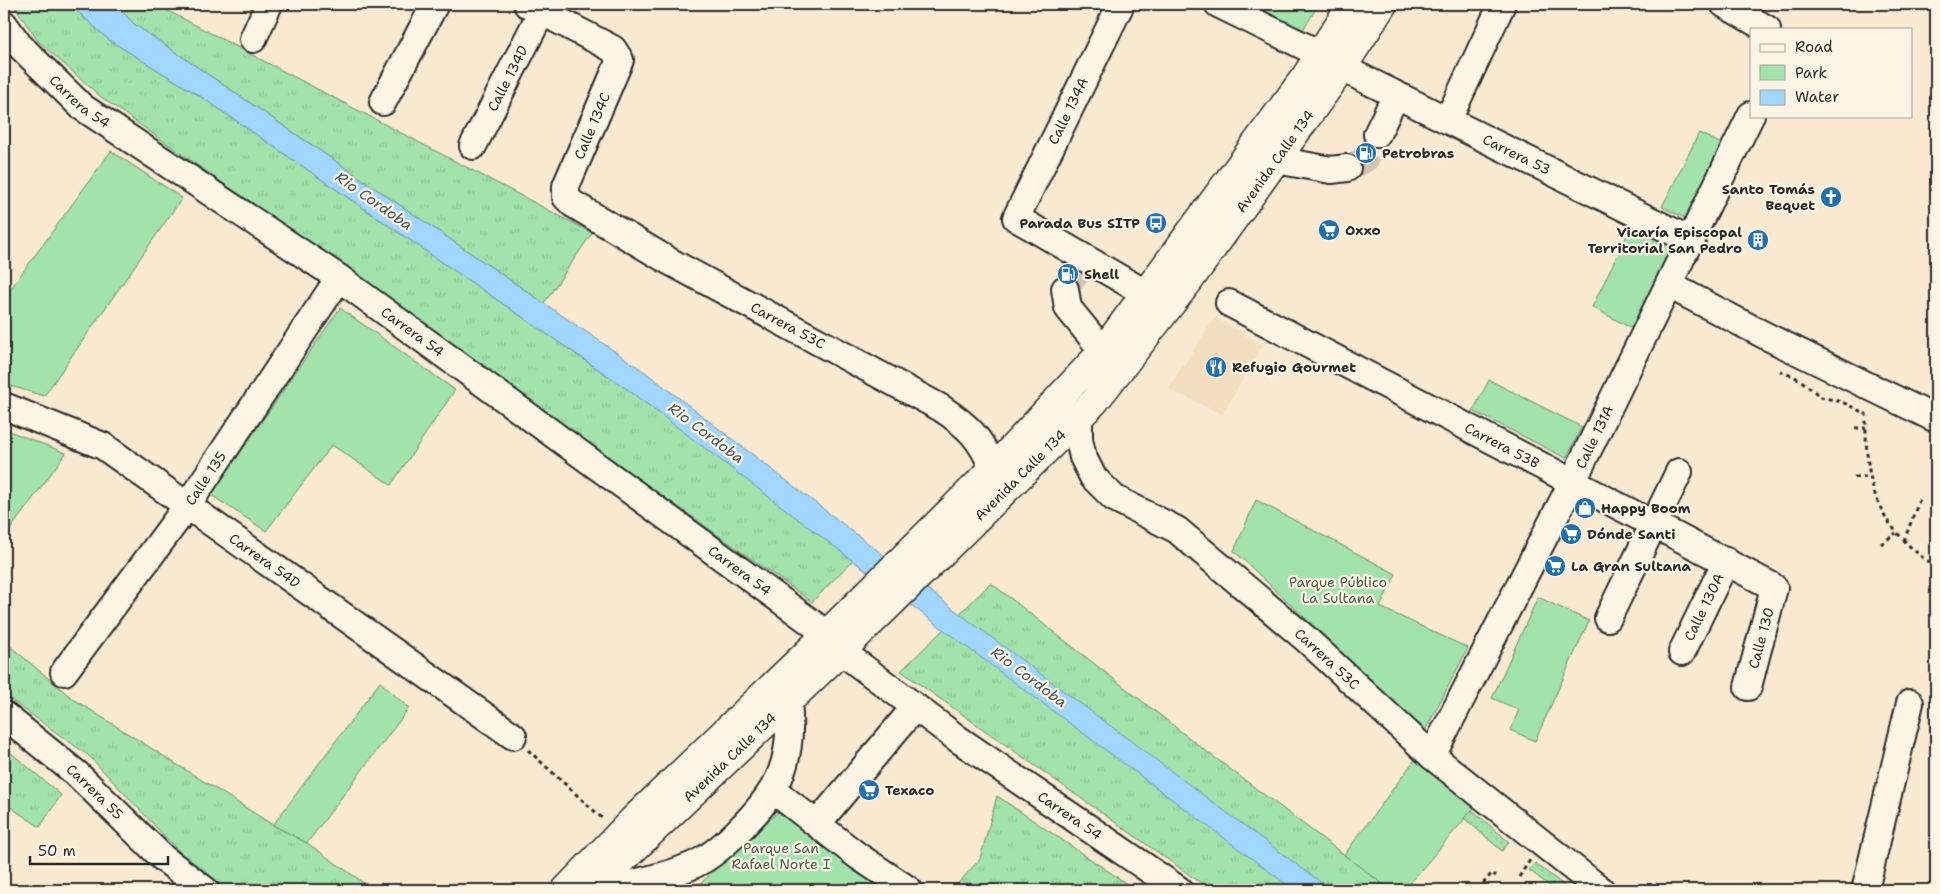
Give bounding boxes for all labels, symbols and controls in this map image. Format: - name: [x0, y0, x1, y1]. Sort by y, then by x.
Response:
- legend: [1750, 28, 1912, 118]
- text: Road: [1795, 37, 1833, 57]
- street label: Calle 134D: [483, 42, 532, 114]
- text: Park: [1795, 63, 1827, 83]
- street label: Carrera 54: [46, 71, 114, 132]
- street label: Calle 134A: [1044, 74, 1092, 148]
- text: Water: [1795, 87, 1839, 107]
- street label: Calle 134C: [570, 90, 614, 162]
- street label: Avenida Calle 134: [1232, 106, 1318, 216]
- street label: Carrera 53: [1480, 130, 1554, 179]
- fuel station icon: Petrobras: [1354, 141, 1378, 165]
- place label: Petrobras: [1382, 144, 1454, 162]
- water label: Rio Cordoba: [331, 167, 417, 235]
- place label: Santo Tomás Bequet: [1722, 180, 1815, 214]
- church icon: Santo Tomás Bequet: [1819, 185, 1843, 209]
- bus stop icon: Parada Bus SITP: [1144, 211, 1168, 235]
- place label: Parada Bus SITP: [1019, 214, 1140, 232]
- supermarket icon: Oxxo: [1317, 218, 1341, 242]
- place label: Oxxo: [1345, 221, 1381, 239]
- place label: Vicaría Episcopal Territorial San Pedro: [1587, 223, 1742, 257]
- building icon: Vicaría Episcopal Territorial San Pedro: [1746, 228, 1770, 252]
- fuel station icon: Shell: [1056, 262, 1080, 286]
- place label: Shell: [1084, 265, 1119, 283]
- street label: Carrera 53C: [748, 298, 828, 353]
- street label: Carrera 54: [377, 303, 448, 361]
- restaurant icon: Refugio Gourmet: [1204, 355, 1228, 379]
- place label: Refugio Gourmet: [1232, 358, 1356, 376]
- water label: Rio Cordoba: [664, 398, 748, 468]
- street label: Calle 131A: [1571, 403, 1617, 471]
- street label: Carrera 53B: [1462, 418, 1543, 472]
- street label: Avenida Calle 134: [971, 426, 1070, 524]
- street label: Calle 135: [181, 448, 230, 509]
- shop icon: Happy Boom: [1573, 496, 1597, 520]
- place label: Happy Boom: [1601, 499, 1691, 517]
- supermarket icon: Dónde Santi: [1559, 522, 1583, 546]
- place label: Dónde Santi: [1587, 525, 1676, 543]
- street label: Carrera 54D: [226, 529, 304, 592]
- street label: Carrera 54: [705, 541, 775, 600]
- supermarket icon: La Gran Sultana: [1543, 554, 1567, 578]
- place label: La Gran Sultana: [1571, 557, 1691, 575]
- street label: Calle 130A: [1680, 570, 1728, 644]
- park label: Parque Público La Sultana: [1289, 573, 1387, 607]
- street label: Calle 130: [1744, 605, 1778, 671]
- street label: Carrera 53C: [1291, 624, 1363, 693]
- water label: Rio Cordoba: [987, 642, 1071, 712]
- street label: Avenida Calle 134: [679, 708, 780, 806]
- street label: Carrera 55: [63, 760, 127, 823]
- supermarket icon: Texaco: [857, 778, 881, 802]
- place label: Texaco: [885, 781, 934, 799]
- street label: Carrera 54: [1034, 787, 1106, 844]
- scale bar: [30, 834, 168, 866]
- park label: Parque San Rafael Norte I: [732, 839, 831, 873]
- text: 50 m: [38, 841, 76, 861]

